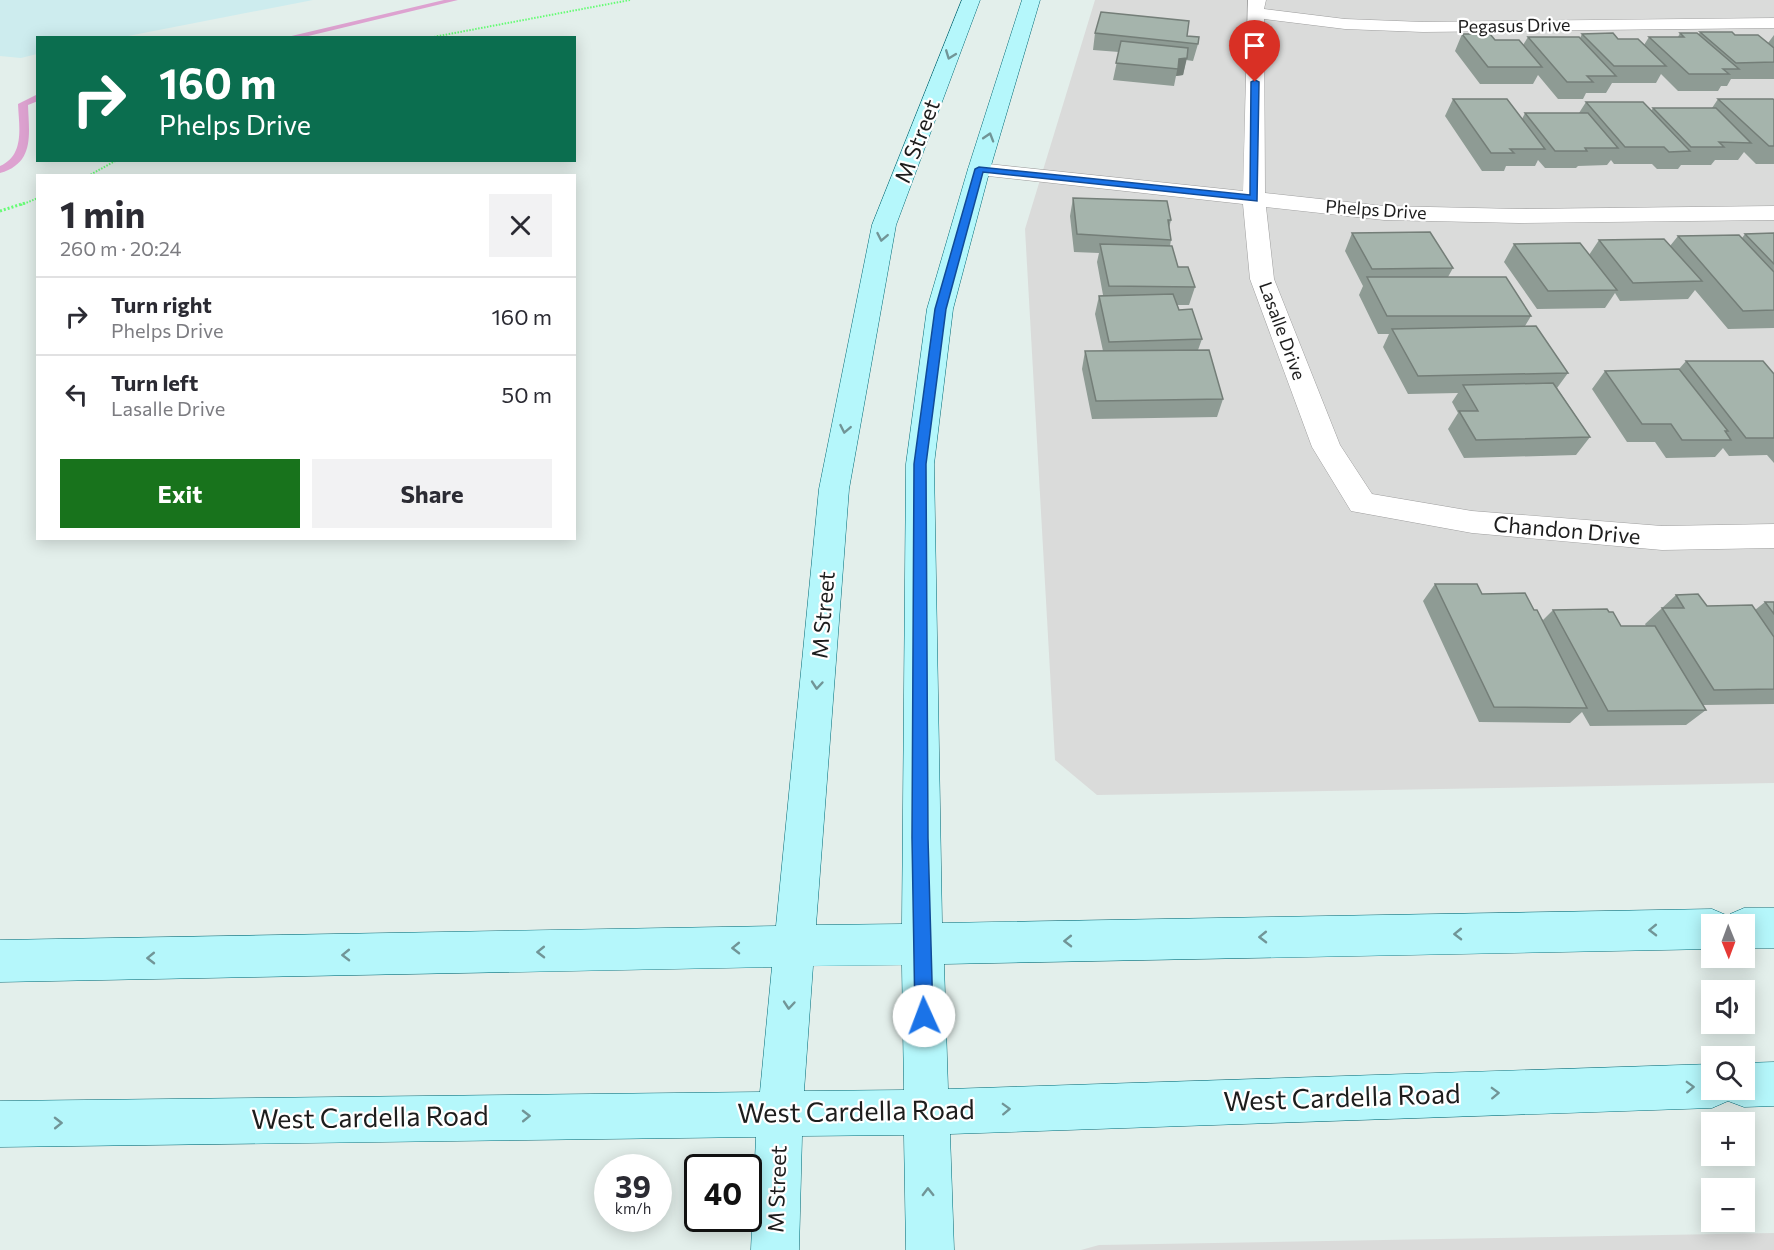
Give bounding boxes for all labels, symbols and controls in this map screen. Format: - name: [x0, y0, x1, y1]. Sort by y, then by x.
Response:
- street label: Pegasus Drive: [1457, 13, 1571, 37]
- pin: [1229, 20, 1280, 82]
- icon: arrive: [1238, 29, 1271, 62]
- one-way arrow: [945, 48, 957, 59]
- text: 160 m: [159, 56, 277, 108]
- icon: right: [60, 60, 138, 138]
- street label: M Street: [888, 95, 945, 186]
- text: Phelps Drive: [159, 108, 311, 141]
- one-way arrow: [982, 132, 994, 143]
- text: 1 min: [60, 191, 145, 235]
- button: close: [489, 194, 552, 257]
- street label: Phelps Drive: [1325, 194, 1427, 224]
- one-way arrow: [876, 232, 889, 242]
- text: 260 m · 20:24: [60, 236, 181, 260]
- street label: Lasalle Drive: [1255, 279, 1311, 383]
- text: Turn right: [111, 291, 212, 318]
- icon: right: [60, 300, 93, 333]
- text: 160 m: [491, 303, 552, 330]
- text: Phelps Drive: [111, 318, 224, 342]
- text: Turn left: [111, 369, 198, 396]
- icon: left: [60, 378, 93, 411]
- text: 50 m: [502, 381, 552, 408]
- text: Lasalle Drive: [111, 396, 225, 420]
- one-way arrow: [839, 423, 852, 433]
- button: Exit: [60, 459, 300, 528]
- button: Share: [312, 459, 552, 528]
- street label: Chandon Drive: [1492, 510, 1642, 549]
- street label: M Street: [805, 570, 840, 660]
- one-way arrow: [811, 680, 824, 689]
- north arrow: [1701, 914, 1755, 968]
- map controls: [1701, 914, 1755, 1232]
- one-way arrow: [1649, 924, 1658, 936]
- one-way arrow: [1454, 927, 1463, 940]
- one-way arrow: [1259, 931, 1268, 944]
- one-way arrow: [1064, 935, 1073, 947]
- one-way arrow: [731, 942, 740, 954]
- one-way arrow: [536, 945, 545, 958]
- one-way arrow: [341, 949, 350, 961]
- one-way arrow: [146, 952, 155, 965]
- button: sound: [1701, 980, 1755, 1034]
- position arrow: [892, 984, 956, 1048]
- one-way arrow: [783, 1001, 796, 1010]
- button: search: [1701, 1046, 1755, 1100]
- street label: West Cardella Road: [1223, 1076, 1461, 1117]
- one-way arrow: [1685, 1081, 1694, 1093]
- one-way arrow: [1490, 1087, 1499, 1100]
- street label: West Cardella Road: [737, 1092, 975, 1129]
- street label: West Cardella Road: [251, 1098, 489, 1135]
- one-way arrow: [1002, 1103, 1011, 1115]
- one-way arrow: [522, 1110, 531, 1122]
- button: +: [1701, 1112, 1755, 1166]
- one-way arrow: [54, 1117, 63, 1129]
- street label: M Street: [761, 1145, 792, 1233]
- speed limit sign: 40: [684, 1154, 762, 1232]
- text: 39: [615, 1167, 651, 1204]
- button: −: [1701, 1178, 1755, 1232]
- one-way arrow: [922, 1187, 935, 1196]
- text: km/h: [615, 1199, 651, 1217]

